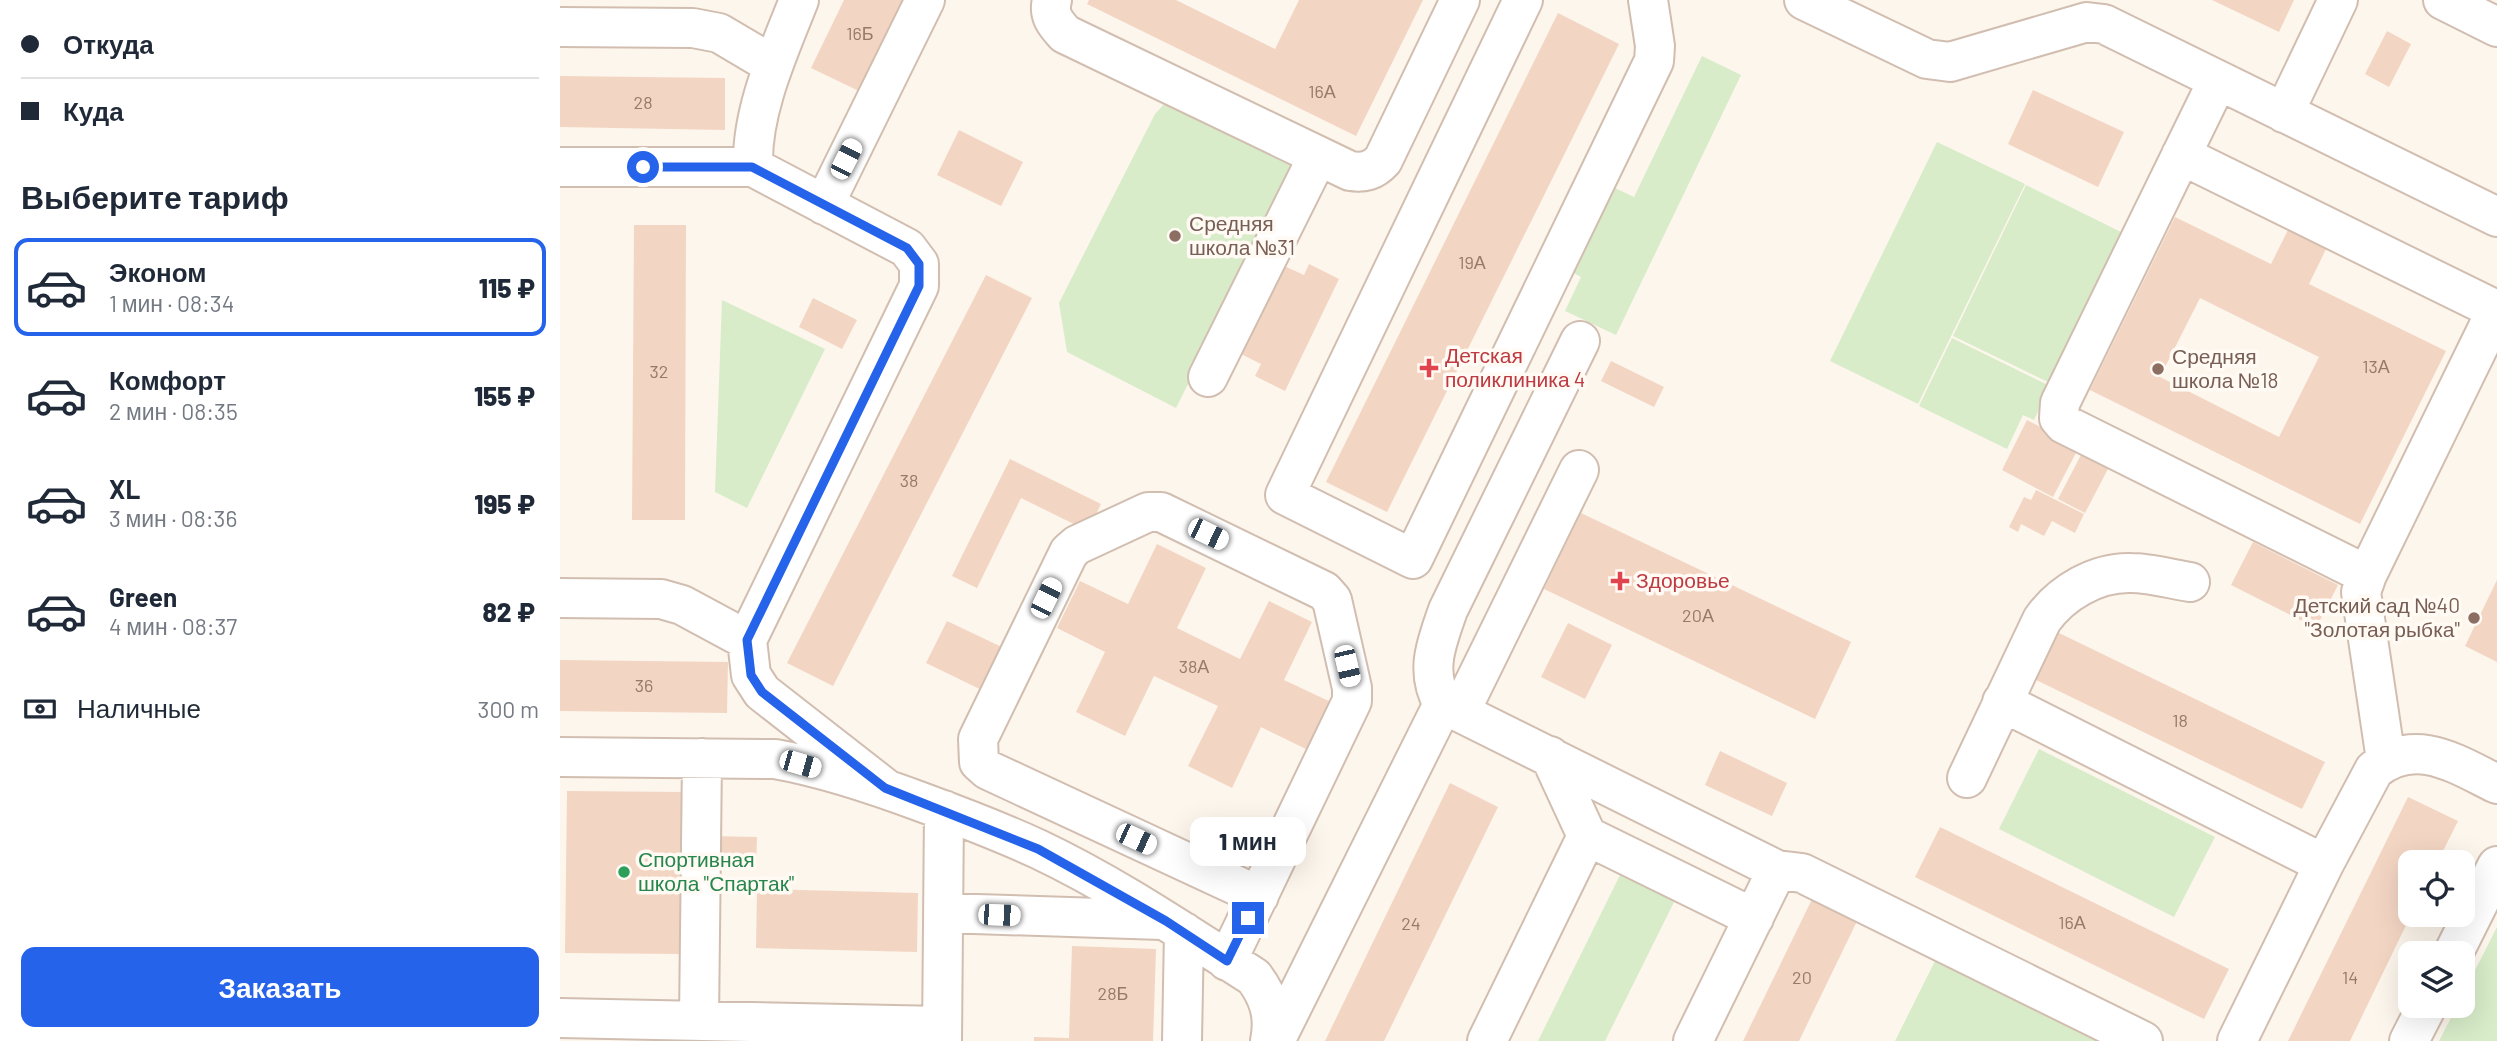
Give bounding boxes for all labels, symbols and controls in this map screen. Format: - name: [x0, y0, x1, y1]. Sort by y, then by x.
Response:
- house number: 16Б: [846, 22, 874, 44]
- text: Откуда: [63, 28, 154, 59]
- house number: 16А: [1308, 80, 1336, 102]
- house number: 28: [633, 91, 653, 113]
- text: Куда: [63, 95, 124, 126]
- car: [828, 136, 865, 182]
- route start: [627, 151, 659, 183]
- text: Выберите тариф: [21, 177, 289, 215]
- place label: Средняя школа №31: [1189, 210, 1295, 259]
- marker: Средняя школа №31: [1167, 228, 1183, 244]
- house number: 19А: [1458, 251, 1486, 273]
- icon: car: [25, 256, 88, 319]
- text: Эконом: [109, 256, 207, 287]
- text: 115 ₽: [479, 272, 535, 303]
- text: 1 мин · 08:34: [109, 289, 234, 317]
- place label: Детская поликлиника 4: [1445, 342, 1585, 391]
- place label: Средняя школа №18: [2172, 343, 2278, 392]
- house number: 13А: [2362, 355, 2390, 377]
- marker: Детская поликлиника 4: [1419, 358, 1439, 378]
- house number: 32: [650, 360, 668, 382]
- marker: Средняя школа №18: [2150, 361, 2166, 377]
- icon: car: [25, 364, 88, 427]
- text: Комфорт: [109, 364, 226, 395]
- text: 155 ₽: [474, 380, 535, 411]
- text: 2 мин · 08:35: [109, 397, 238, 425]
- house number: 38: [900, 469, 918, 491]
- icon: car: [25, 472, 88, 535]
- text: XL: [109, 473, 140, 504]
- text: 195 ₽: [474, 488, 535, 519]
- text: 3 мин · 08:36: [109, 504, 237, 532]
- car: [1185, 515, 1232, 553]
- place label: Здоровье: [1636, 567, 1730, 592]
- marker: Здоровье: [1610, 571, 1630, 591]
- car: [1028, 575, 1065, 621]
- icon: car: [25, 580, 88, 643]
- text: Green: [109, 581, 177, 612]
- place label: Детский сад №40 "Золотая рыбка": [2293, 592, 2460, 641]
- text: 82 ₽: [483, 596, 535, 627]
- house number: 20А: [1682, 604, 1714, 626]
- marker: Детский сад №40 "Золотая рыбка": [2466, 610, 2482, 626]
- text: 4 мин · 08:37: [109, 612, 237, 640]
- car: [1333, 643, 1362, 689]
- house number: 38А: [1179, 655, 1209, 677]
- house number: 36: [635, 674, 653, 696]
- icon: cash: [21, 690, 59, 728]
- text: Наличные: [77, 692, 201, 723]
- text: 300 m: [478, 695, 539, 723]
- house number: 18: [2172, 709, 2188, 731]
- car: [777, 748, 824, 780]
- callout: 1 мин: [1190, 816, 1306, 866]
- car: [1113, 821, 1160, 857]
- text: 1 мин: [1219, 827, 1277, 855]
- place label: Спортивная школа "Спартак": [638, 846, 794, 895]
- map controls: [2398, 850, 2475, 1018]
- button: locate: [2398, 850, 2475, 927]
- marker: Спортивная школа "Спартак": [616, 864, 632, 880]
- route end: [1232, 902, 1264, 934]
- car: [978, 904, 1021, 926]
- house number: 16А: [2058, 911, 2086, 933]
- house number: 24: [1401, 912, 1421, 934]
- button: layers: [2398, 941, 2475, 1018]
- button: Заказать: [21, 947, 539, 1027]
- house number: 20: [1792, 966, 1812, 988]
- house number: 14: [2342, 966, 2358, 988]
- house number: 28Б: [1098, 982, 1128, 1004]

